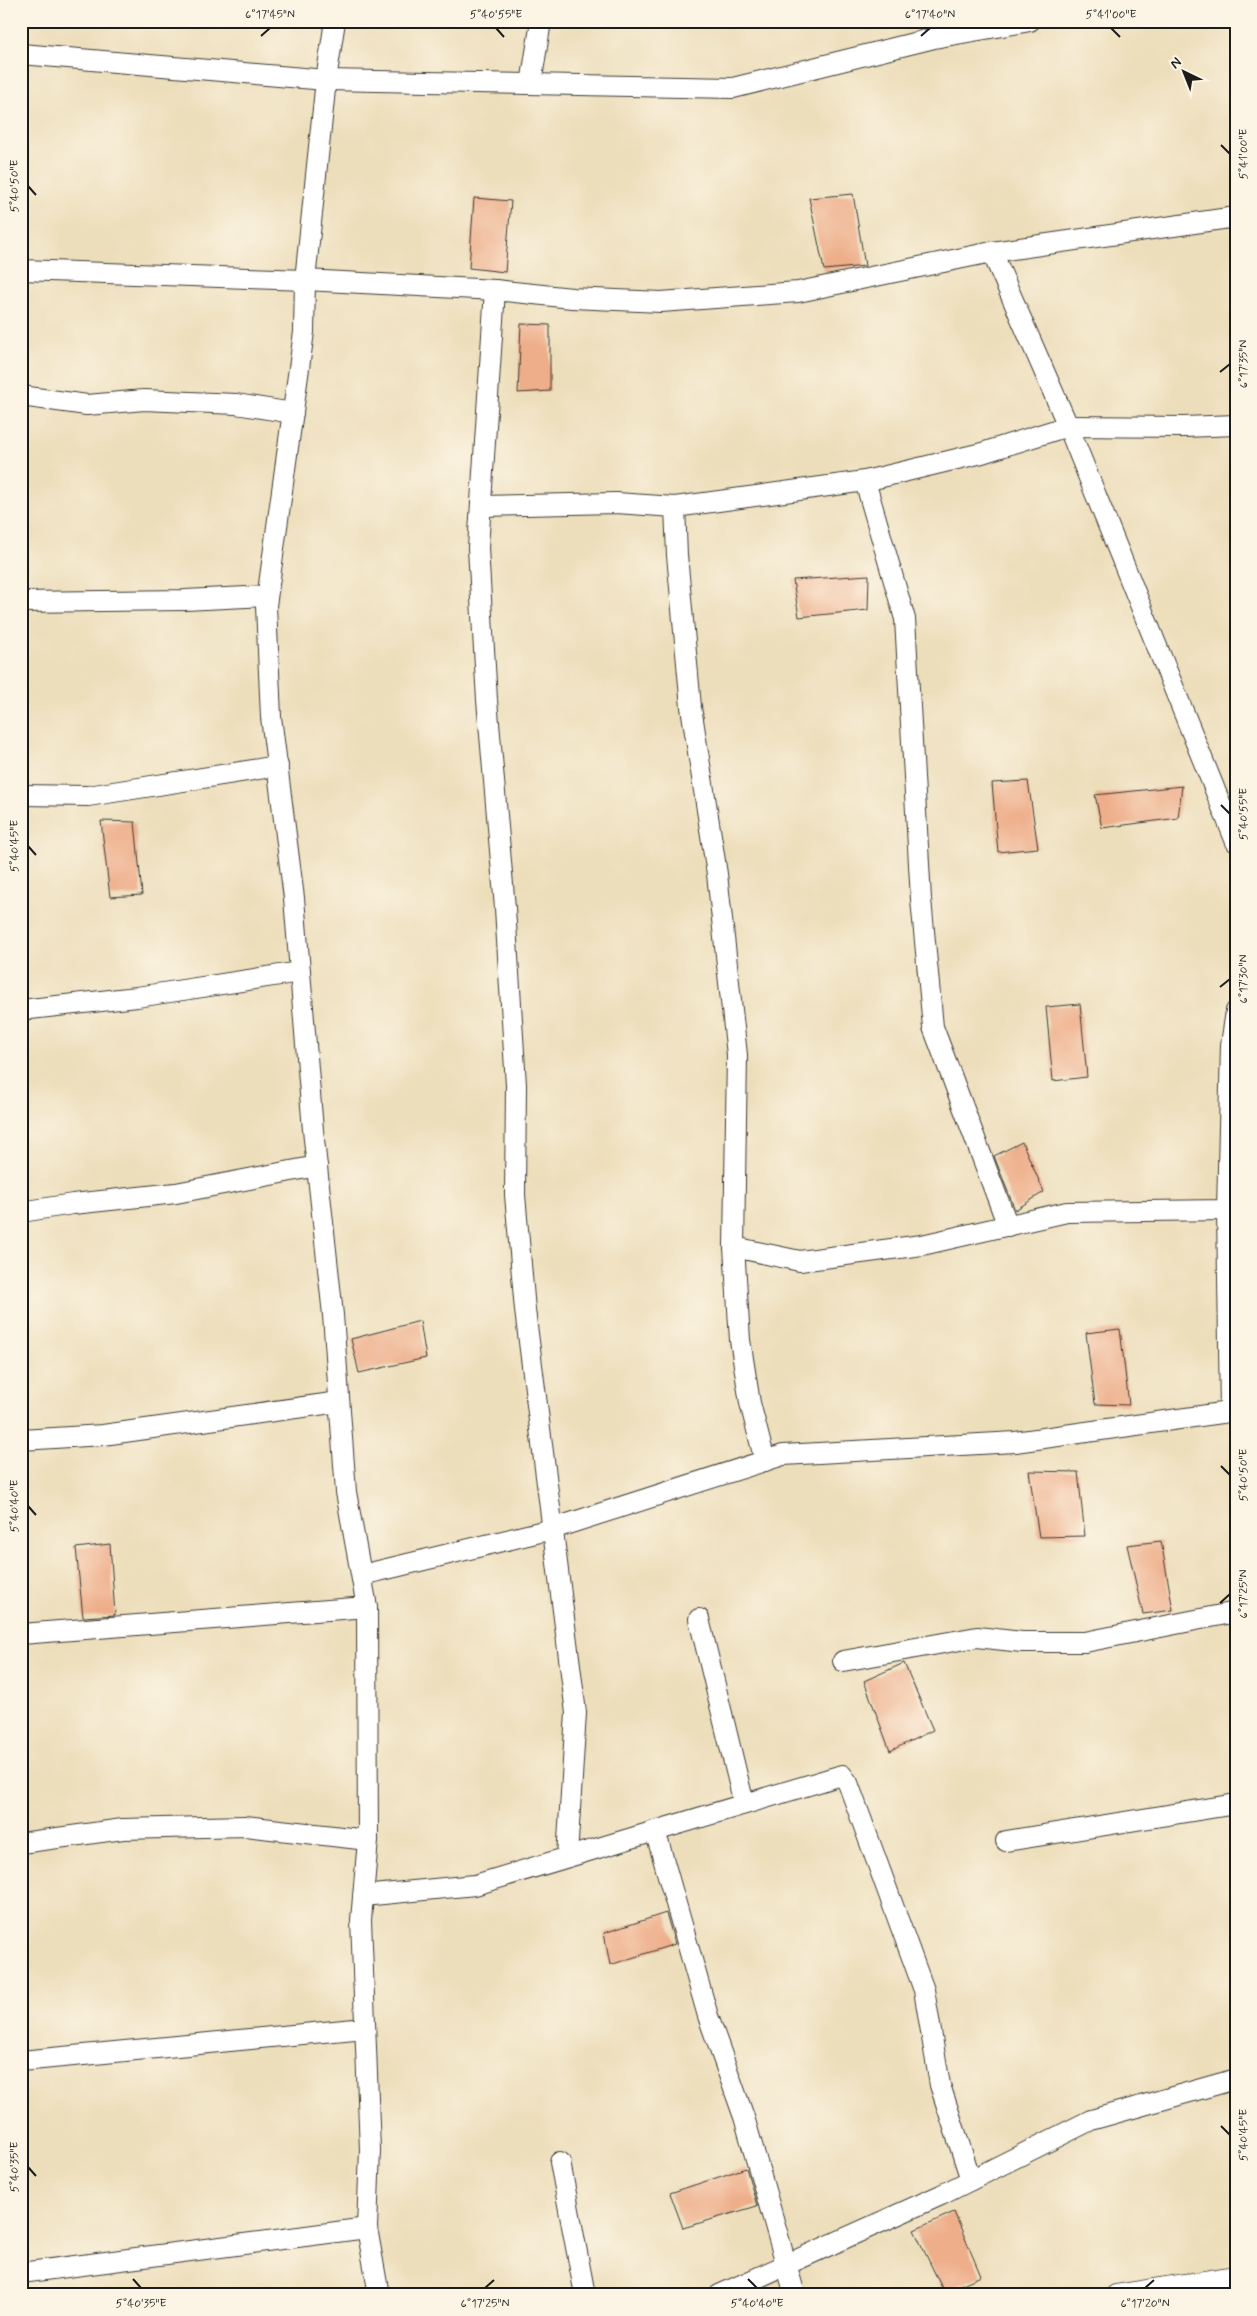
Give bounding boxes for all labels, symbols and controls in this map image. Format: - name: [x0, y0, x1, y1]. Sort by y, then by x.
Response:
- text: 6°17'45"N: [245, 7, 295, 23]
- text: 5°40'55"E: [470, 7, 522, 23]
- text: 6°17'40"N: [905, 7, 955, 23]
- text: 5°41'00"E: [1086, 7, 1136, 23]
- north arrow: [1160, 48, 1210, 98]
- text: N: [1166, 53, 1185, 73]
- text: 5°41'00"E: [1236, 129, 1252, 179]
- text: 5°40'50"E: [7, 159, 23, 213]
- text: 6°17'35"N: [1236, 340, 1252, 388]
- text: 5°40'55"E: [1236, 788, 1252, 840]
- text: 5°40'45"E: [7, 820, 23, 872]
- text: 6°17'30"N: [1236, 955, 1252, 1003]
- text: 5°40'50"E: [1236, 1448, 1252, 1502]
- text: 5°40'40"E: [7, 1480, 23, 1532]
- text: 6°17'25"N: [1236, 1570, 1252, 1618]
- text: 5°40'45"E: [1236, 2109, 1252, 2161]
- text: 5°40'35"E: [7, 2142, 23, 2192]
- text: 5°40'35"E: [116, 2296, 166, 2312]
- text: 6°17'25"N: [461, 2296, 509, 2312]
- text: 5°40'40"E: [731, 2296, 783, 2312]
- text: 6°17'20"N: [1120, 2296, 1170, 2312]

